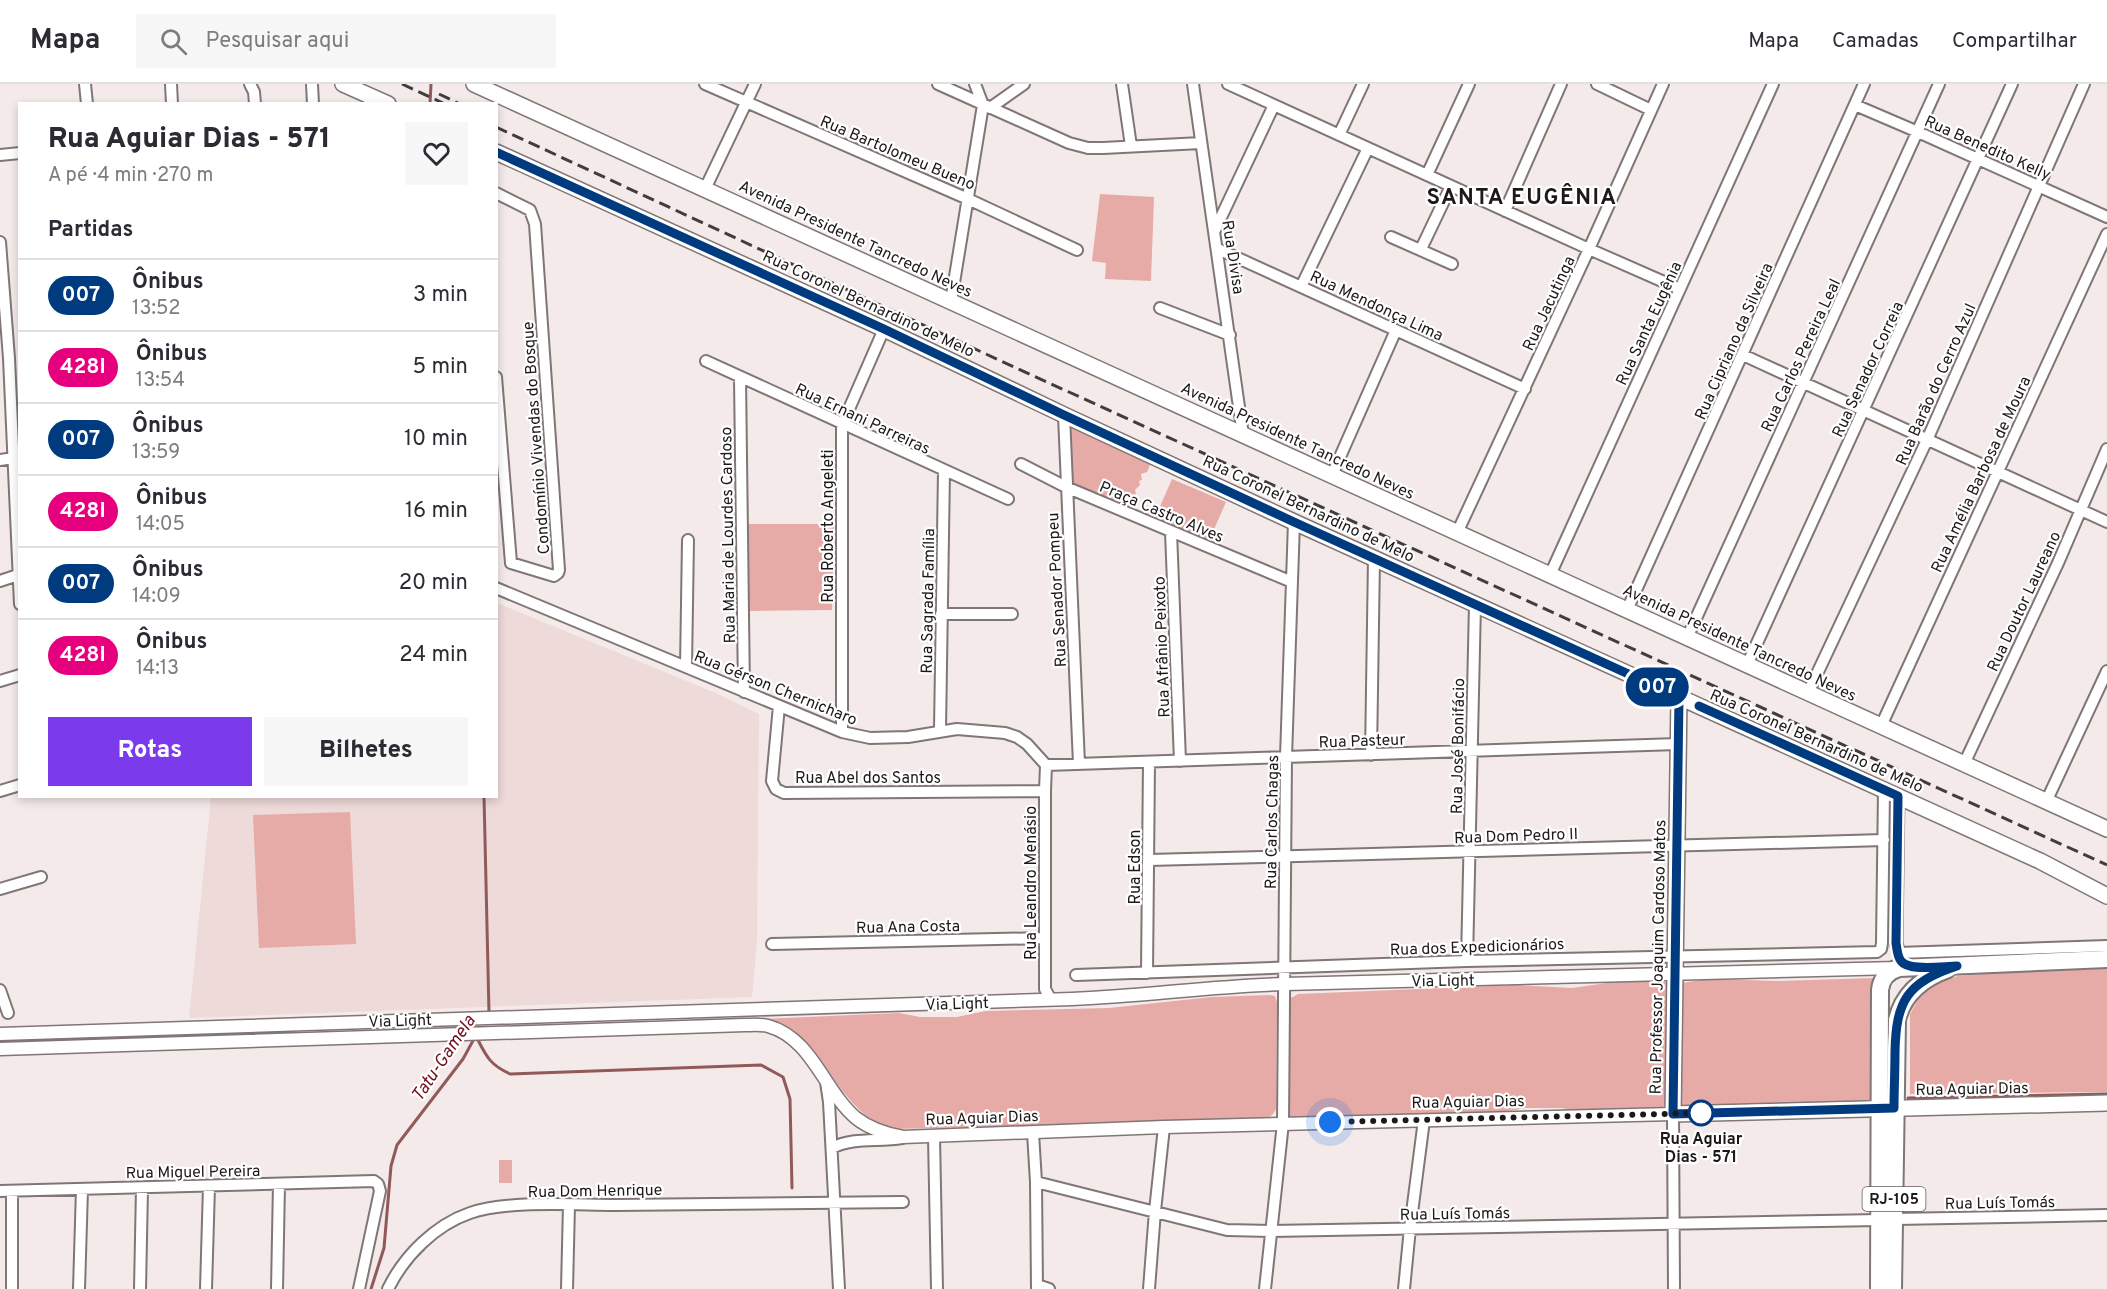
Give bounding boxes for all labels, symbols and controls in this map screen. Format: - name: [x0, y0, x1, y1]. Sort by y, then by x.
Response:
- search box: [136, 14, 556, 68]
- text: Mapa: [30, 23, 100, 59]
- icon: search: [157, 25, 190, 58]
- text: Pesquisar aqui: [205, 28, 349, 55]
- text: Mapa: [1748, 28, 1799, 55]
- text: Camadas: [1832, 28, 1919, 55]
- text: Compartilhar: [1952, 28, 2077, 55]
- street label: Rua Bartolomeu Bueno: [817, 112, 978, 196]
- street label: Rua Benedito Kelly: [1921, 112, 2054, 186]
- text: Rua Aguiar Dias - 571: [48, 122, 331, 158]
- button: heart: [405, 122, 468, 185]
- text: A pé · 4 min · 270 m: [48, 163, 213, 189]
- street label: Avenida Presidente Tancredo Neves: [735, 177, 975, 303]
- district label: SANTA EUGÊNIA: [1427, 183, 1617, 212]
- text: Partidas: [48, 217, 133, 244]
- street label: Rua Divisa: [1216, 219, 1248, 296]
- street label: Rua Coronel Bernardino de Melo: [759, 247, 977, 363]
- street label: Rua Jacutinga: [1519, 253, 1581, 355]
- street label: Rua Santa Eugênia: [1612, 259, 1687, 389]
- street label: Rua Cipriano da Silveira: [1691, 260, 1779, 424]
- street label: Rua Mendonça Lima: [1306, 267, 1446, 346]
- text: Ônibus: [132, 269, 204, 296]
- street label: Rua Carlos Pereira Leal: [1758, 276, 1846, 436]
- text: 007: [62, 282, 100, 309]
- text: 3 min: [413, 282, 468, 309]
- text: 13:52: [132, 296, 181, 322]
- street label: Rua Senador Correia: [1829, 299, 1909, 441]
- street label: Rua Barão do Cerro Azul: [1892, 301, 1982, 469]
- street label: Condomínio Vivendas do Bosque: [519, 321, 555, 555]
- text: Ônibus: [136, 341, 207, 368]
- text: 428I: [60, 354, 106, 381]
- text: 5 min: [413, 354, 468, 381]
- text: 13:54: [136, 368, 185, 394]
- street label: Rua Amélia Barbosa de Moura: [1927, 373, 2036, 576]
- street label: Avenida Presidente Tancredo Neves: [1177, 379, 1417, 505]
- street label: Rua Ernani Parreiras: [791, 380, 933, 460]
- text: Ônibus: [132, 413, 204, 440]
- text: 007: [62, 426, 100, 453]
- text: 10 min: [404, 426, 468, 453]
- street label: Rua Maria de Lourdes Cardoso: [717, 426, 741, 644]
- text: 13:59: [132, 440, 180, 466]
- street label: Rua Roberto Angeleti: [819, 449, 839, 603]
- street label: Rua Coronel Bernardino de Melo: [1199, 452, 1417, 568]
- street label: Praça Castro Alves: [1096, 478, 1226, 548]
- text: Ônibus: [136, 485, 207, 512]
- text: 428I: [60, 498, 106, 525]
- text: 16 min: [405, 498, 468, 525]
- text: 14:05: [136, 512, 185, 538]
- street label: Rua Senador Pompeu: [1044, 512, 1072, 668]
- street label: Rua Sagrada Família: [918, 528, 940, 674]
- street label: Rua Doutor Laureano: [1983, 528, 2066, 675]
- text: Ônibus: [132, 557, 204, 584]
- text: 007: [62, 570, 100, 597]
- text: 20 min: [399, 570, 468, 597]
- street label: Rua Afrânio Peixoto: [1151, 576, 1175, 718]
- street label: Avenida Presidente Tancredo Neves: [1619, 581, 1859, 707]
- text: 14:09: [132, 584, 181, 610]
- text: Ônibus: [136, 629, 207, 656]
- text: 428I: [60, 642, 106, 669]
- text: 24 min: [399, 642, 468, 669]
- street label: Rua Gérson Chernicharo: [691, 647, 860, 731]
- text: 14:13: [136, 656, 179, 682]
- line badge: 007: [1622, 668, 1692, 706]
- text: 007: [1638, 674, 1676, 701]
- street label: Rua José Bonifácio: [1448, 678, 1470, 814]
- street label: Rua Coronel Bernardino de Melo: [1706, 686, 1926, 798]
- button: Rotas: [48, 717, 252, 786]
- button: Bilhetes: [264, 717, 468, 786]
- street label: Rua Pasteur: [1318, 730, 1406, 754]
- street label: Rua Carlos Chagas: [1262, 755, 1284, 889]
- street label: Rua Abel dos Santos: [795, 769, 941, 789]
- street label: Rua Leandro Menásio: [1022, 806, 1042, 960]
- street label: Rua Professor Joaquim Cardoso Matos: [1647, 820, 1671, 1095]
- street label: Rua Dom Pedro II: [1454, 825, 1578, 849]
- street label: Rua Edson: [1126, 830, 1146, 904]
- street label: Rua Ana Costa: [856, 917, 960, 939]
- street label: Rua dos Expedicionários: [1389, 935, 1565, 961]
- street label: Via Light: [1411, 971, 1475, 993]
- street label: Via Light: [925, 994, 989, 1016]
- street label: Via Light: [368, 1011, 432, 1033]
- water label: Tatu-Gamela: [407, 1011, 482, 1106]
- street label: Rua Aguiar Dias: [1915, 1079, 2029, 1101]
- street label: Rua Aguiar Dias: [1411, 1092, 1525, 1114]
- marker: Rua Aguiar Dias - 571: [1688, 1100, 1714, 1126]
- street label: Rua Aguiar Dias: [925, 1107, 1039, 1131]
- your location: [1315, 1107, 1345, 1137]
- place label: Rua Aguiar Dias - 571: [1660, 1130, 1743, 1168]
- street label: Rua Miguel Pereira: [125, 1162, 261, 1184]
- street label: Rua Dom Henrique: [528, 1181, 662, 1203]
- road number: RJ-105: [1862, 1187, 1926, 1211]
- street label: Rua Luís Tomás: [1945, 1193, 2055, 1215]
- street label: Rua Luís Tomás: [1400, 1204, 1510, 1226]

